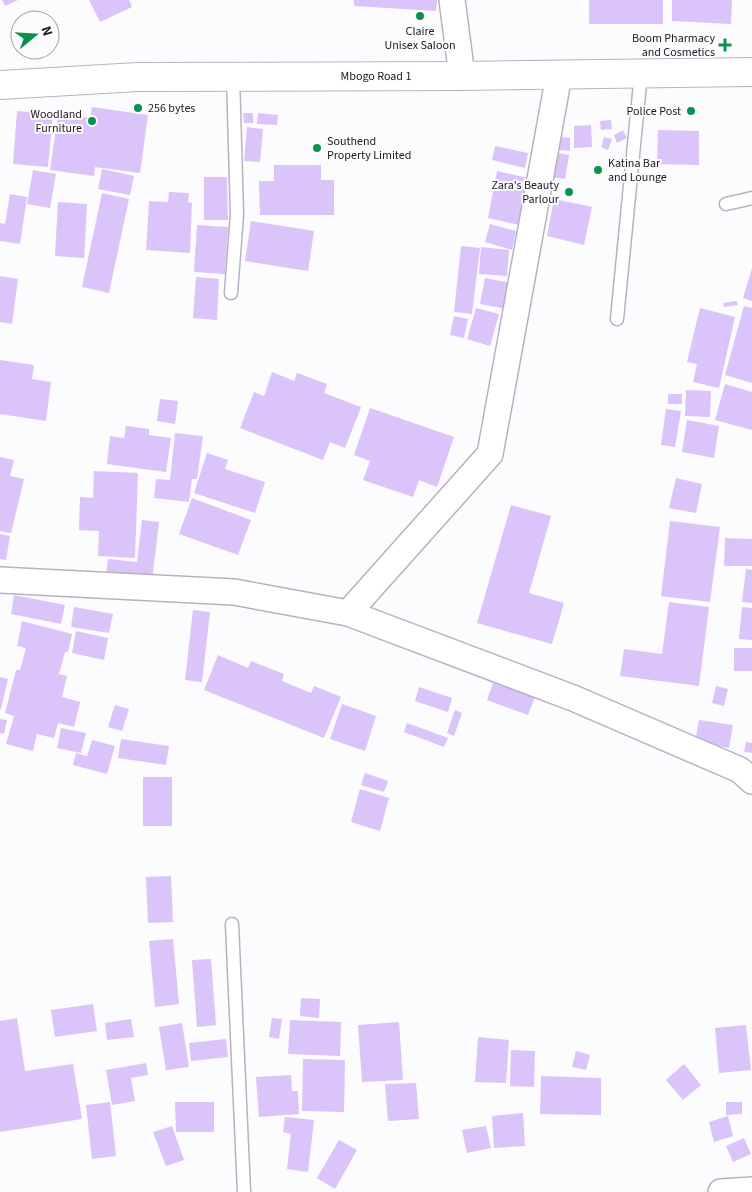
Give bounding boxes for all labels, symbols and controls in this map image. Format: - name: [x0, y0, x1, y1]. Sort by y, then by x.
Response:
- north arrow: [10, 10, 60, 60]
- marker: Claire Unisex Saloon: [414, 10, 426, 22]
- place label: Claire Unisex Saloon: [385, 23, 456, 54]
- text: N: [35, 24, 57, 39]
- place label: Boom Pharmacy and Cosmetics: [632, 30, 715, 61]
- marker: Boom Pharmacy and Cosmetics: [719, 39, 731, 51]
- street label: Mbogo Road 1: [341, 68, 411, 85]
- place label: 256 bytes: [148, 100, 195, 117]
- marker: 256 bytes: [132, 102, 144, 114]
- place label: Police Post: [627, 103, 681, 120]
- marker: Police Post: [685, 105, 697, 117]
- place label: Woodland Furniture: [31, 106, 82, 137]
- marker: Woodland Furniture: [86, 115, 98, 127]
- place label: Southend Property Limited: [327, 133, 411, 164]
- marker: Southend Property Limited: [311, 142, 323, 154]
- place label: Katina Bar and Lounge: [608, 155, 667, 186]
- marker: Katina Bar and Lounge: [592, 164, 604, 176]
- place label: Zara's Beauty Parlour: [491, 177, 560, 208]
- marker: Zara's Beauty Parlour: [563, 186, 575, 198]

